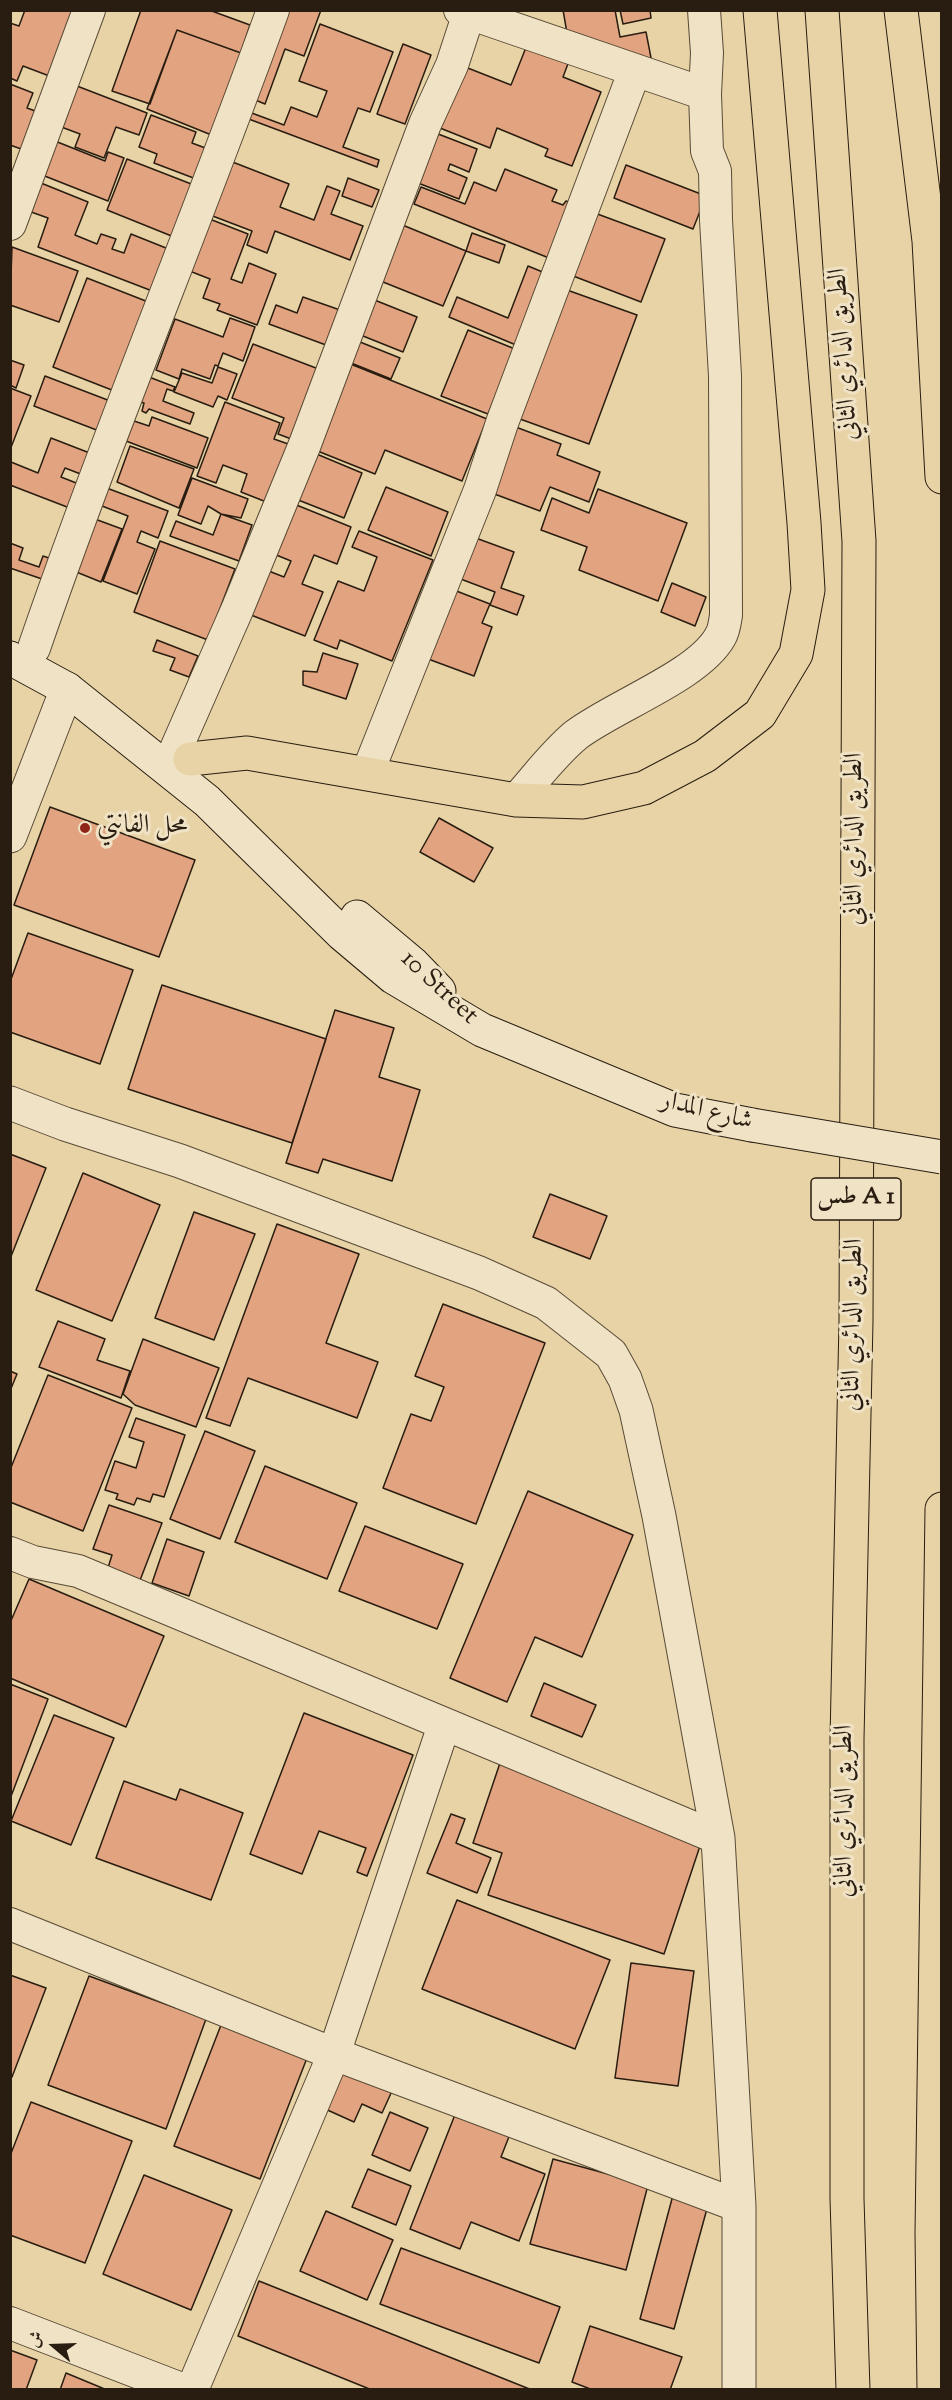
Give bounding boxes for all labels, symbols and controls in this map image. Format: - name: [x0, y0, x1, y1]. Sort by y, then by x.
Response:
- street label: الطريق الدائري الثاني: [824, 267, 868, 441]
- street label: الطريق الدائري الثاني: [841, 753, 873, 925]
- place label: محل الفانتي: [97, 812, 187, 844]
- marker: محل الفانتي: [78, 821, 92, 835]
- street label: 10 Street: [393, 945, 483, 1033]
- street label: شارع المدار: [657, 1087, 755, 1139]
- road number: طس A 1: [811, 1178, 901, 1220]
- street label: الطريق الدائري الثاني: [838, 1238, 872, 1412]
- street label: الطريق الدائري الثاني: [831, 1725, 863, 1897]
- north arrow: [24, 2316, 84, 2376]
- text: ش: [23, 2329, 50, 2351]

